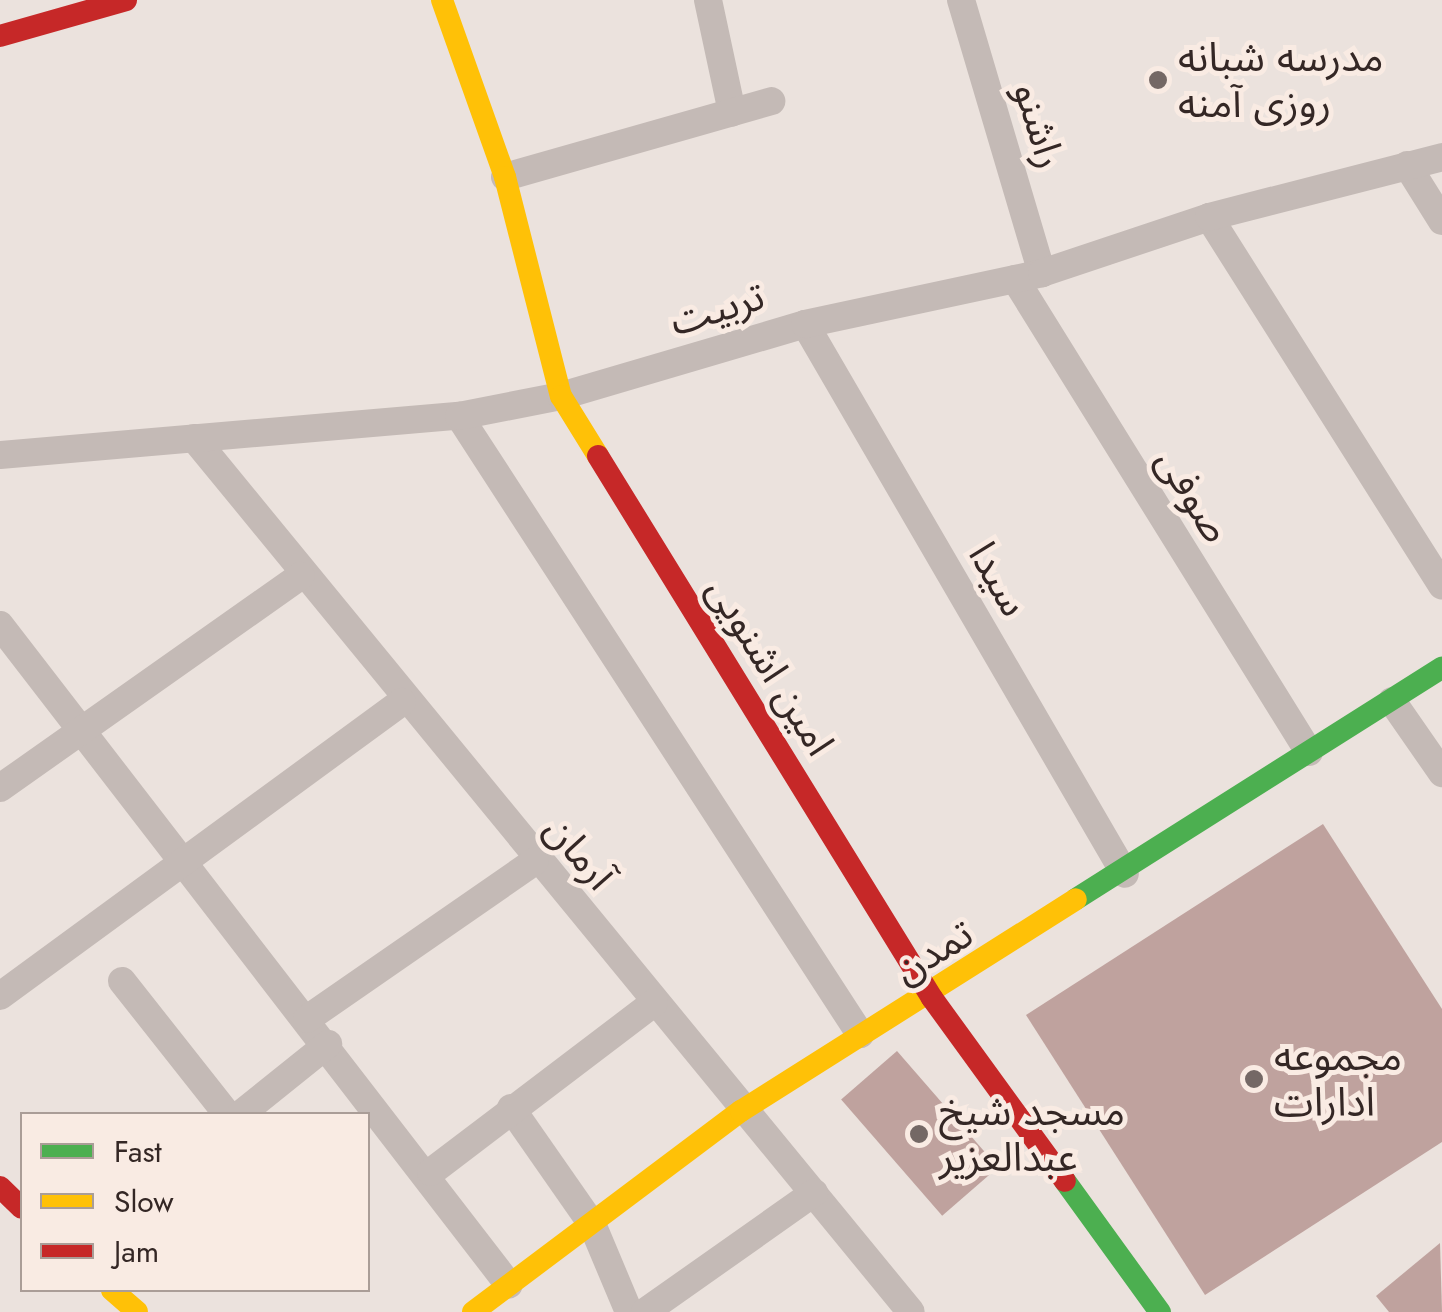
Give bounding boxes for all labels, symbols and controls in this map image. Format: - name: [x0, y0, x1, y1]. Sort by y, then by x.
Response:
- place label: مدرسه شبانه روزی آمنه: [1178, 33, 1383, 127]
- marker: مدرسه شبانه روزی آمنه: [1147, 69, 1169, 91]
- street label: راشنو: [1004, 76, 1076, 174]
- street label: تربیت: [664, 271, 770, 345]
- street label: صوفی: [1147, 439, 1241, 551]
- street label: سیدا: [959, 534, 1039, 624]
- street label: امین اشنویی: [697, 568, 845, 764]
- street label: آرمان: [535, 805, 625, 899]
- street label: تمدن: [885, 909, 981, 993]
- place label: مجموعه ادارات: [1274, 1032, 1402, 1126]
- marker: مجموعه ادارات: [1243, 1068, 1265, 1090]
- place label: مسجد شیخ عبدالعزیر: [939, 1087, 1125, 1181]
- legend: [20, 1112, 370, 1292]
- marker: مسجد شیخ عبدالعزیر: [908, 1123, 930, 1145]
- text: Fast: [114, 1130, 162, 1173]
- text: Slow: [114, 1180, 174, 1223]
- text: Jam: [114, 1230, 159, 1273]

